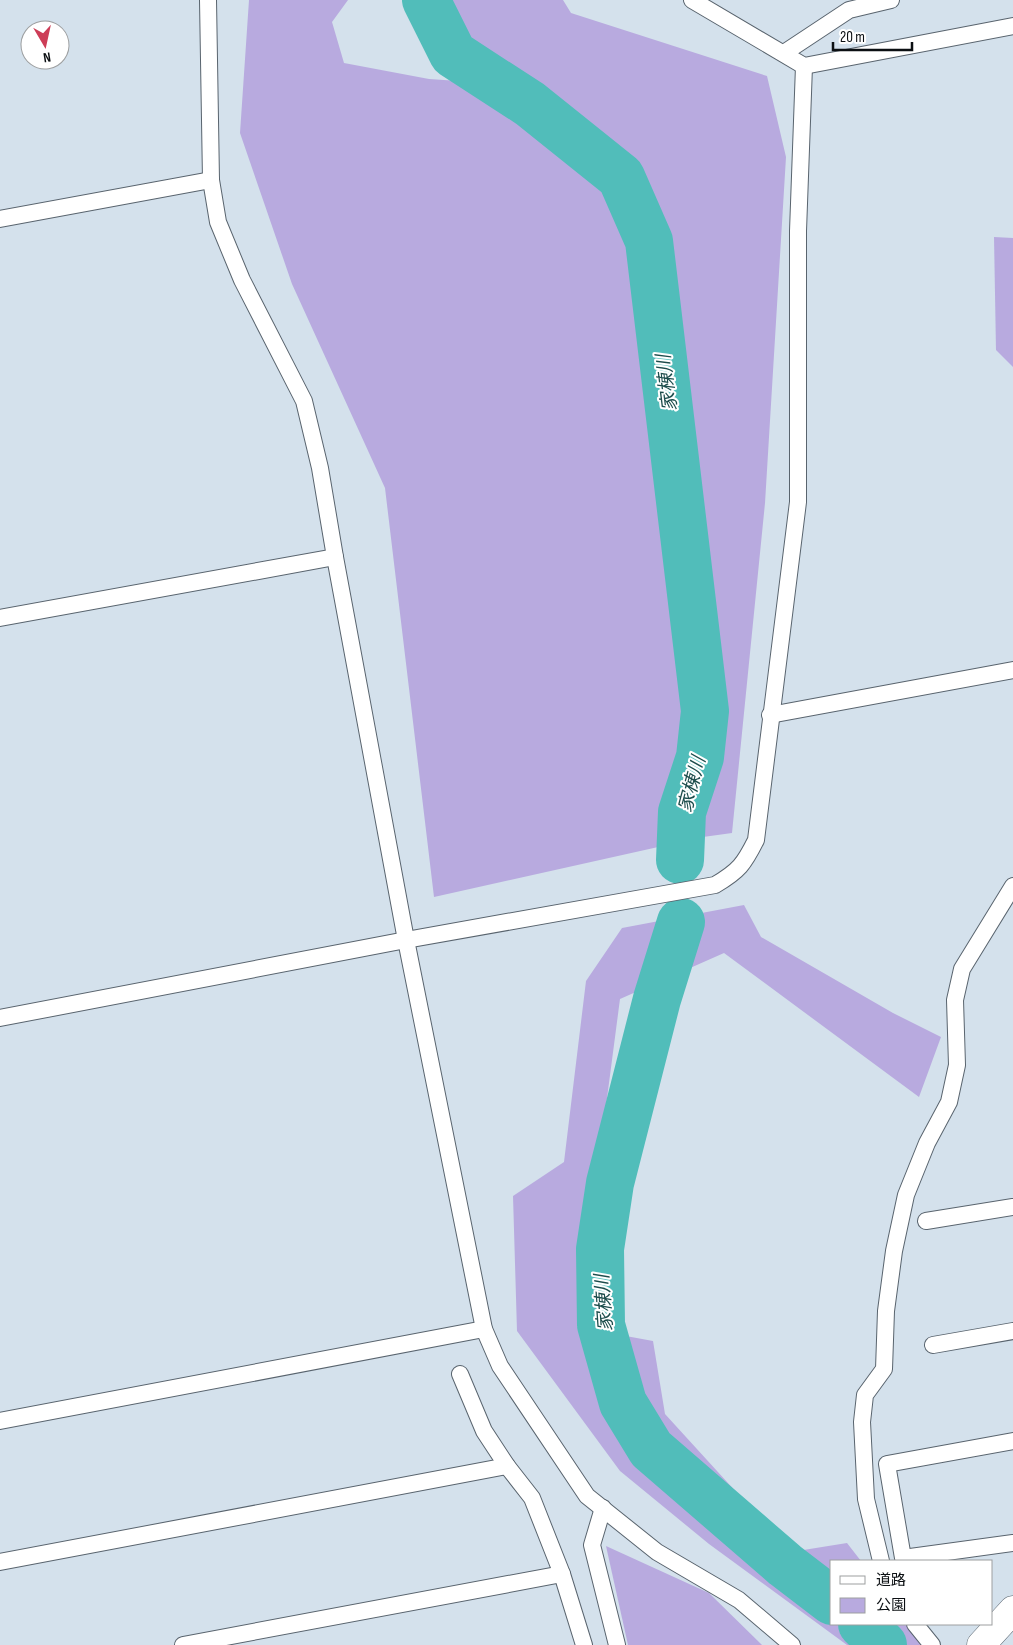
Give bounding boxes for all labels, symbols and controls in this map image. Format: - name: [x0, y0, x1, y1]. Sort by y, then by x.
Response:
- north arrow: [20, 20, 70, 70]
- scale bar: [833, 20, 912, 52]
- text: 20 m: [840, 28, 865, 47]
- text: N: [42, 48, 52, 66]
- water label: 家棟川: [652, 351, 682, 413]
- water label: 家棟川: [674, 752, 711, 815]
- water label: 家棟川: [591, 1272, 618, 1332]
- legend: [830, 1560, 993, 1625]
- text: 道路: [876, 1571, 906, 1590]
- text: 公園: [876, 1596, 906, 1615]

